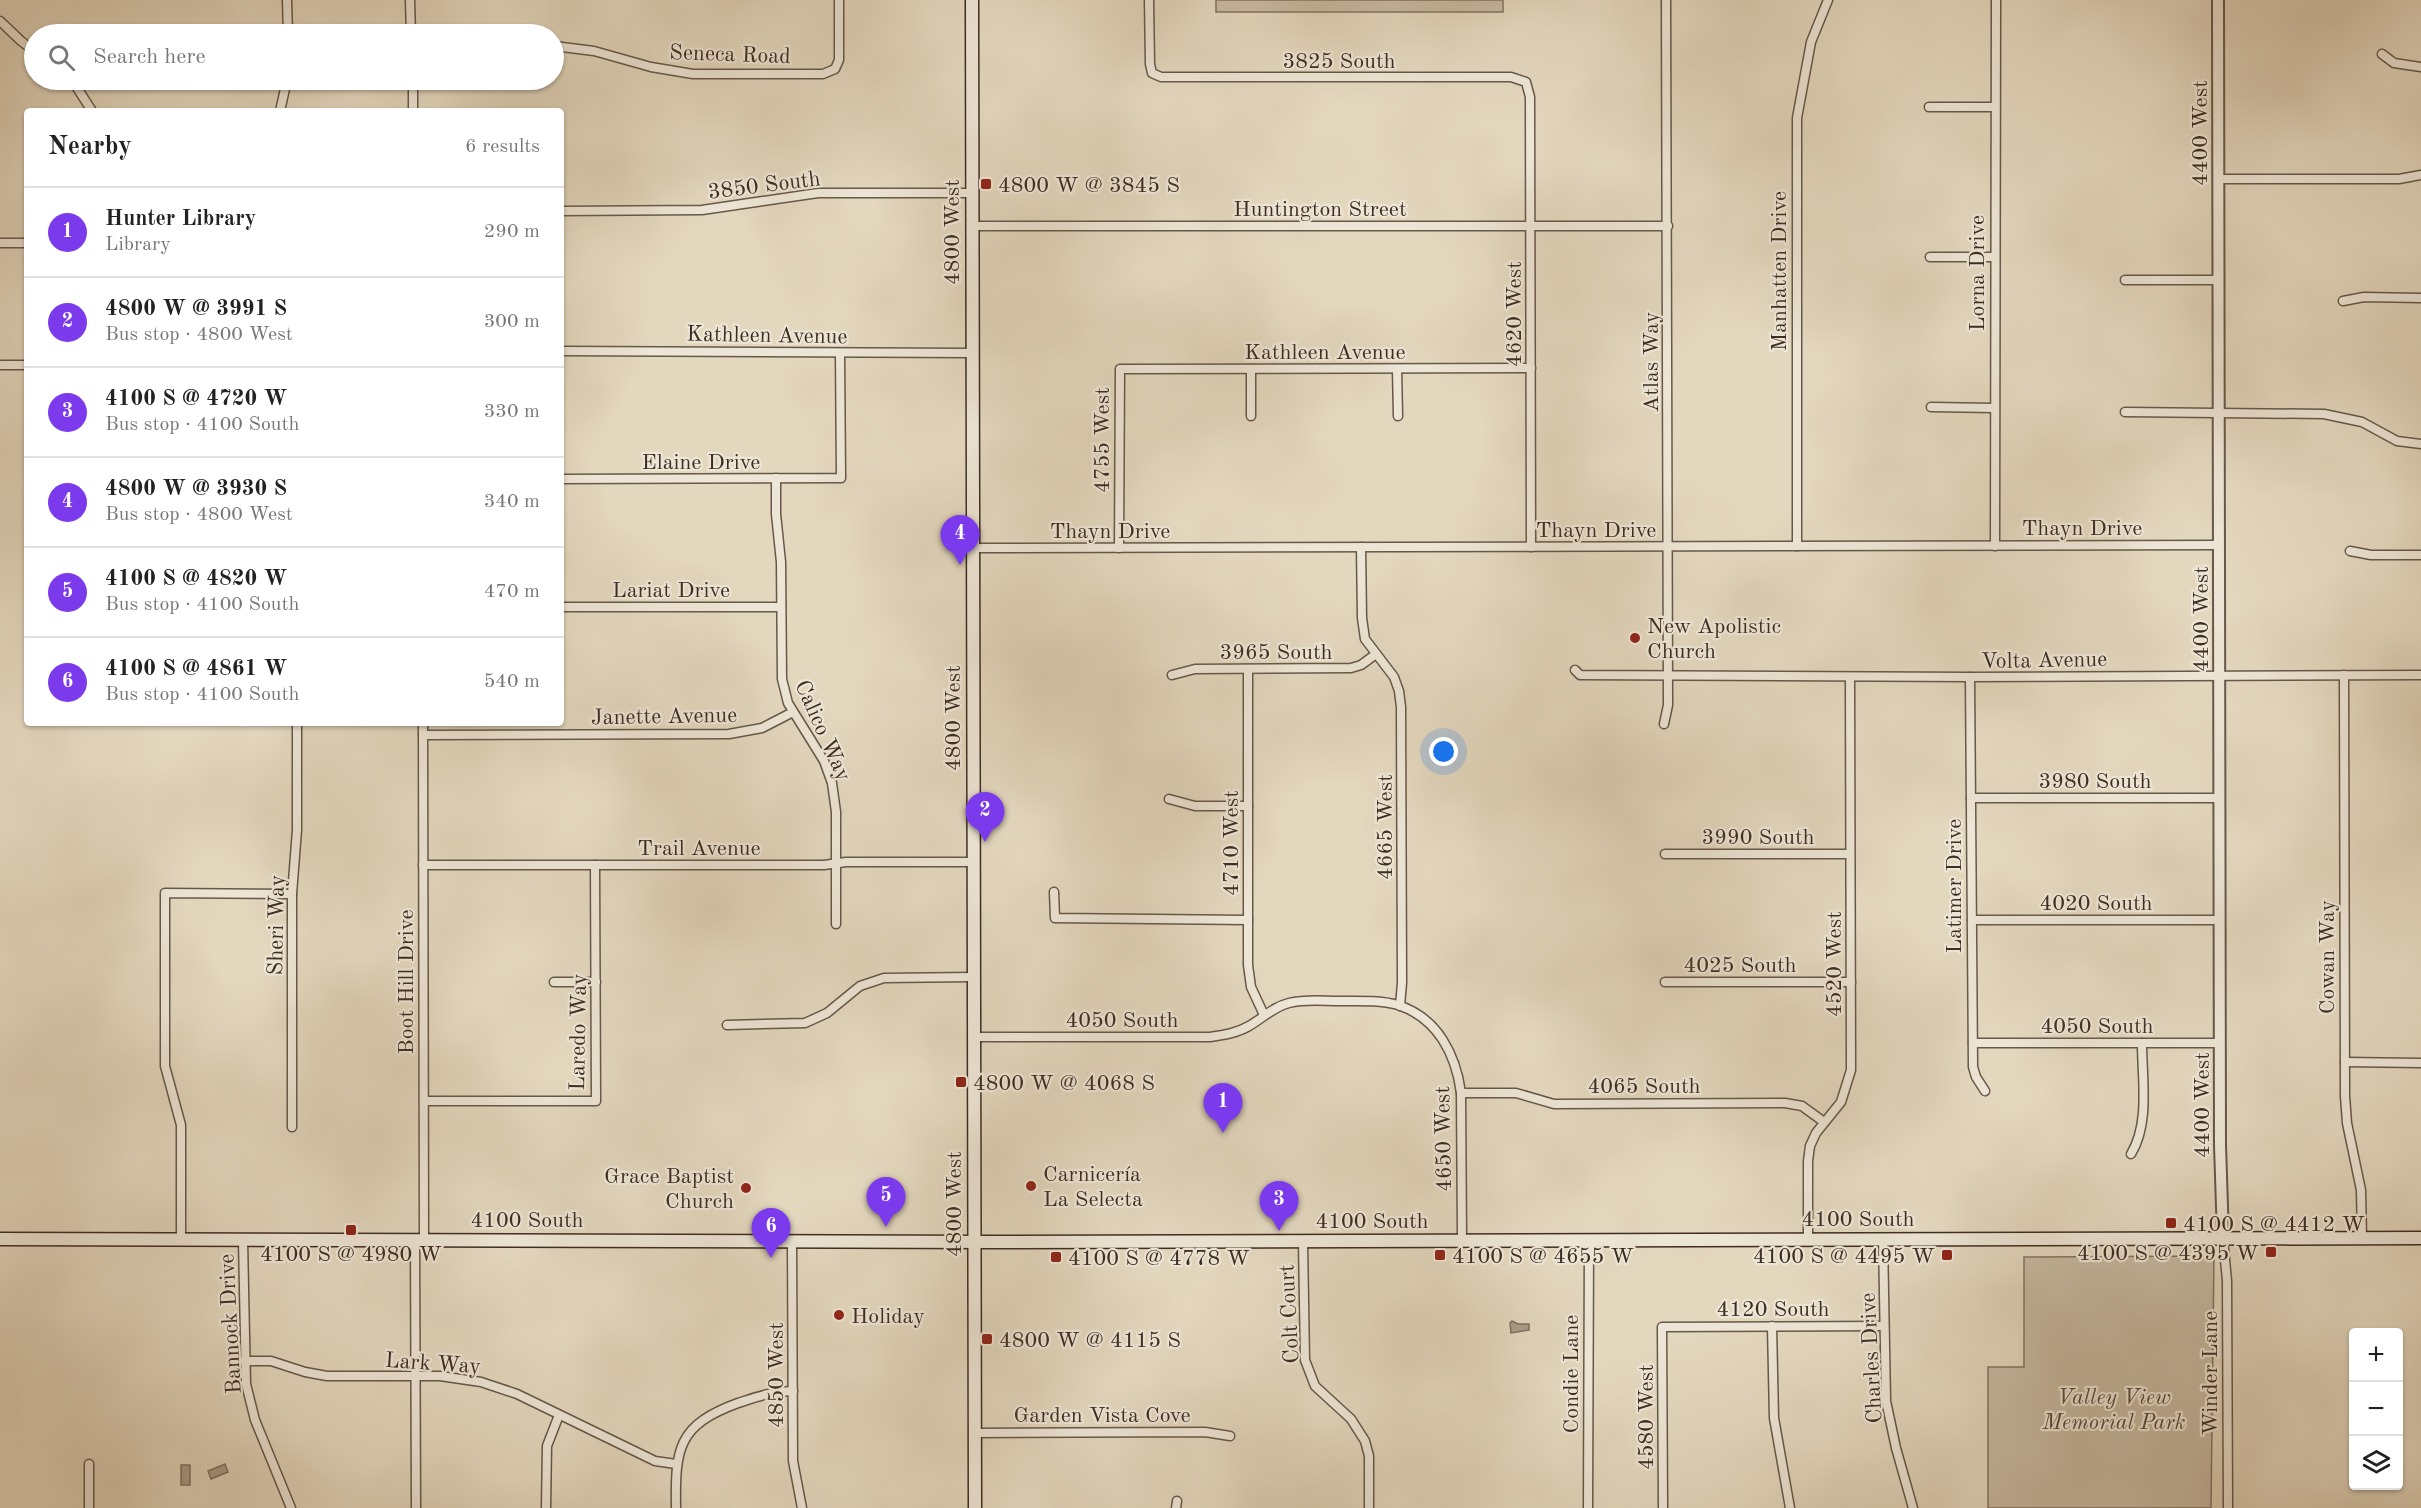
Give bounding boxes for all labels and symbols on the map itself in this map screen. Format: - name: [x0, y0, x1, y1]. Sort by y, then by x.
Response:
- street label: Seneca Road: [669, 42, 791, 68]
- street label: 3825 South: [1282, 51, 1396, 73]
- street label: 4400 West: [2190, 80, 2212, 186]
- street label: 3850 South: [707, 168, 822, 204]
- place label: 4800 W @ 3845 S: [998, 175, 1180, 197]
- marker: 4800 W @ 3845 S: [979, 177, 993, 191]
- street label: 4800 West: [942, 179, 964, 285]
- street label: Manhatten Drive: [1769, 191, 1791, 351]
- street label: Huntington Street: [1233, 199, 1407, 221]
- street label: Lorna Drive: [1967, 215, 1989, 331]
- street label: 4620 West: [1504, 261, 1526, 367]
- street label: Atlas Way: [1641, 311, 1663, 412]
- street label: Kathleen Avenue: [686, 324, 848, 348]
- street label: Kathleen Avenue: [1244, 342, 1406, 364]
- street label: 4755 West: [1092, 387, 1114, 493]
- street label: Elaine Drive: [642, 452, 760, 474]
- pin: 4: [940, 516, 980, 565]
- street label: Thayn Drive: [2022, 518, 2142, 540]
- street label: Thayn Drive: [1536, 520, 1656, 542]
- street label: Thayn Drive: [1050, 521, 1170, 543]
- street label: 4400 West: [2191, 566, 2213, 672]
- street label: Lariat Drive: [612, 580, 730, 602]
- place label: New Apolistic Church: [1647, 616, 1781, 663]
- marker: New Apolistic Church: [1628, 631, 1642, 645]
- street label: 3965 South: [1219, 642, 1333, 664]
- street label: Volta Avenue: [1981, 649, 2107, 673]
- street label: 4800 West: [943, 665, 965, 771]
- street label: Calico Way: [790, 677, 854, 785]
- street label: Janette Avenue: [591, 705, 737, 729]
- your location: [1429, 737, 1458, 766]
- street label: 3980 South: [2038, 771, 2152, 793]
- street label: 4665 West: [1375, 774, 1397, 880]
- street label: 4710 West: [1221, 790, 1243, 896]
- pin: 2: [966, 792, 1004, 842]
- street label: Latimer Drive: [1944, 819, 1966, 953]
- street label: 3990 South: [1701, 827, 1815, 849]
- street label: Trail Avenue: [637, 838, 761, 860]
- street label: Sheri Way: [265, 874, 289, 976]
- street label: 4020 South: [2039, 893, 2153, 915]
- street label: Cowan Way: [2317, 899, 2339, 1014]
- street label: Boot Hill Drive: [396, 909, 418, 1055]
- street label: 4520 West: [1824, 911, 1846, 1017]
- street label: 4025 South: [1683, 955, 1797, 977]
- street label: Laredo Way: [567, 973, 591, 1091]
- street label: 4050 South: [1065, 1010, 1179, 1032]
- street label: 4050 South: [2040, 1016, 2154, 1038]
- street label: 4400 West: [2192, 1052, 2214, 1158]
- place label: 4800 W @ 4068 S: [973, 1073, 1155, 1095]
- marker: 4800 W @ 4068 S: [954, 1075, 968, 1089]
- street label: 4065 South: [1587, 1076, 1701, 1098]
- pin: 1: [1204, 1084, 1242, 1133]
- street label: 4650 West: [1432, 1086, 1456, 1192]
- street label: 4800 West: [944, 1151, 966, 1257]
- place label: Carnicería La Selecta: [1043, 1164, 1143, 1211]
- place label: Grace Baptist Church: [604, 1166, 734, 1213]
- pin: 5: [866, 1178, 906, 1227]
- marker: Carnicería La Selecta: [1024, 1179, 1038, 1193]
- marker: Grace Baptist Church: [739, 1181, 753, 1195]
- pin: 3: [1260, 1182, 1298, 1231]
- pin: 6: [752, 1208, 790, 1258]
- street label: 4100 South: [1801, 1209, 1915, 1231]
- street label: 4100 South: [470, 1210, 584, 1232]
- street label: 4100 South: [1315, 1211, 1429, 1233]
- place label: 4100 S @ 4412 W: [2183, 1214, 2365, 1236]
- marker: 4100 S @ 4412 W: [2164, 1216, 2178, 1230]
- marker: 4100 S @ 4980 W: [344, 1223, 358, 1237]
- place label: 4100 S @ 4395 W: [2077, 1243, 2259, 1265]
- place label: 4100 S @ 4980 W: [260, 1244, 442, 1266]
- marker: 4100 S @ 4395 W: [2264, 1245, 2278, 1259]
- place label: 4100 S @ 4655 W: [1452, 1246, 1634, 1268]
- place label: 4100 S @ 4495 W: [1753, 1246, 1935, 1268]
- place label: 4100 S @ 4778 W: [1068, 1248, 1250, 1270]
- marker: 4100 S @ 4655 W: [1433, 1248, 1447, 1262]
- marker: 4100 S @ 4495 W: [1940, 1248, 1954, 1262]
- marker: 4100 S @ 4778 W: [1049, 1250, 1063, 1264]
- street label: Bannock Drive: [216, 1253, 246, 1395]
- street label: Colt Court: [1276, 1264, 1304, 1364]
- street label: Charles Drive: [1858, 1292, 1886, 1424]
- street label: 4120 South: [1716, 1299, 1830, 1321]
- place label: Holiday: [851, 1306, 925, 1328]
- marker: Holiday: [832, 1308, 846, 1322]
- street label: Winder Lane: [2200, 1311, 2222, 1435]
- street label: Condie Lane: [1561, 1315, 1583, 1433]
- street label: 4850 West: [766, 1322, 788, 1428]
- place label: 4800 W @ 4115 S: [999, 1330, 1181, 1352]
- marker: 4800 W @ 4115 S: [980, 1332, 994, 1346]
- street label: Lark Way: [384, 1350, 482, 1378]
- street label: 4580 West: [1636, 1364, 1658, 1470]
- park label: Valley View Memorial Park: [2041, 1387, 2186, 1434]
- street label: Garden Vista Cove: [1013, 1405, 1191, 1427]

